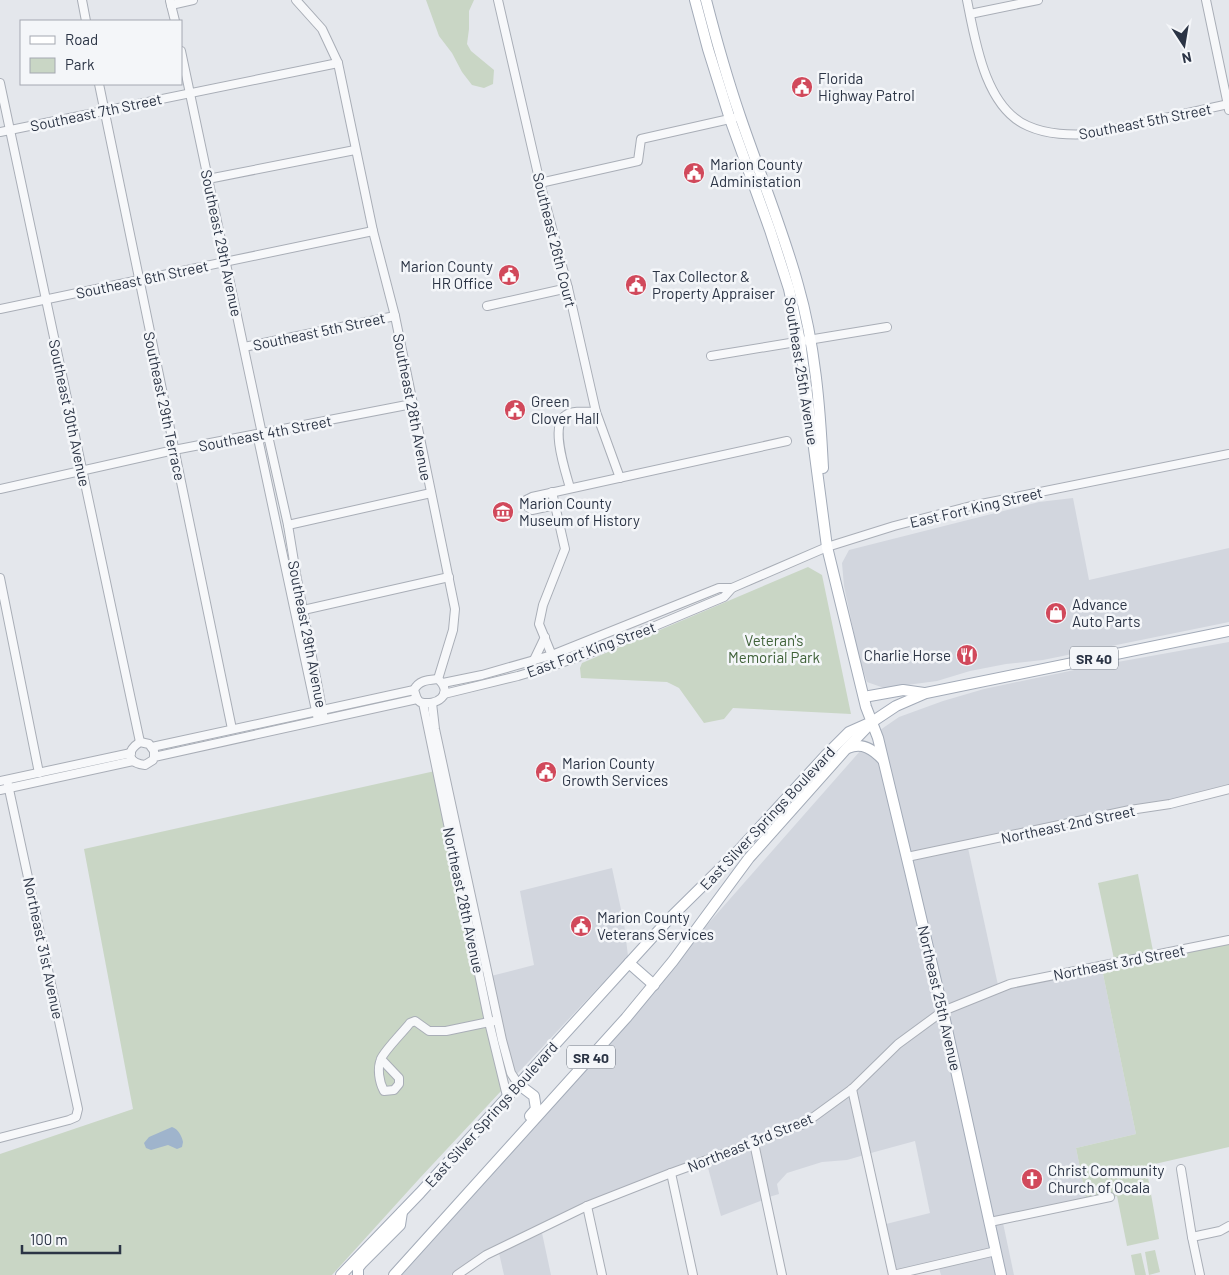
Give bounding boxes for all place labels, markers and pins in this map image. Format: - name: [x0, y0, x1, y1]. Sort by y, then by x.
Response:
- place label: Florida Highway Patrol: [818, 69, 915, 104]
- public building icon: Florida Highway Patrol: [790, 75, 814, 99]
- place label: Marion County Administation: [710, 155, 803, 190]
- public building icon: Marion County Administation: [682, 161, 706, 185]
- place label: Marion County HR Office: [400, 257, 493, 292]
- public building icon: Marion County HR Office: [497, 263, 521, 287]
- place label: Tax Collector & Property Appraiser: [652, 267, 775, 302]
- public building icon: Tax Collector & Property Appraiser: [624, 273, 648, 297]
- place label: Green Clover Hall: [531, 392, 599, 427]
- public building icon: Green Clover Hall: [503, 398, 527, 422]
- place label: Marion County Museum of History: [519, 494, 640, 529]
- museum icon: Marion County Museum of History: [491, 500, 515, 524]
- place label: Advance Auto Parts: [1072, 595, 1140, 630]
- shop icon: Advance Auto Parts: [1044, 601, 1068, 625]
- restaurant icon: Charlie Horse: [955, 643, 979, 667]
- place label: Charlie Horse: [864, 646, 951, 664]
- place label: Marion County Growth Services: [562, 754, 668, 789]
- public building icon: Marion County Growth Services: [534, 760, 558, 784]
- place label: Marion County Veterans Services: [597, 908, 714, 943]
- public building icon: Marion County Veterans Services: [569, 914, 593, 938]
- place label: Christ Community Church of Ocala: [1048, 1161, 1165, 1196]
- church icon: Christ Community Church of Ocala: [1020, 1167, 1044, 1191]

